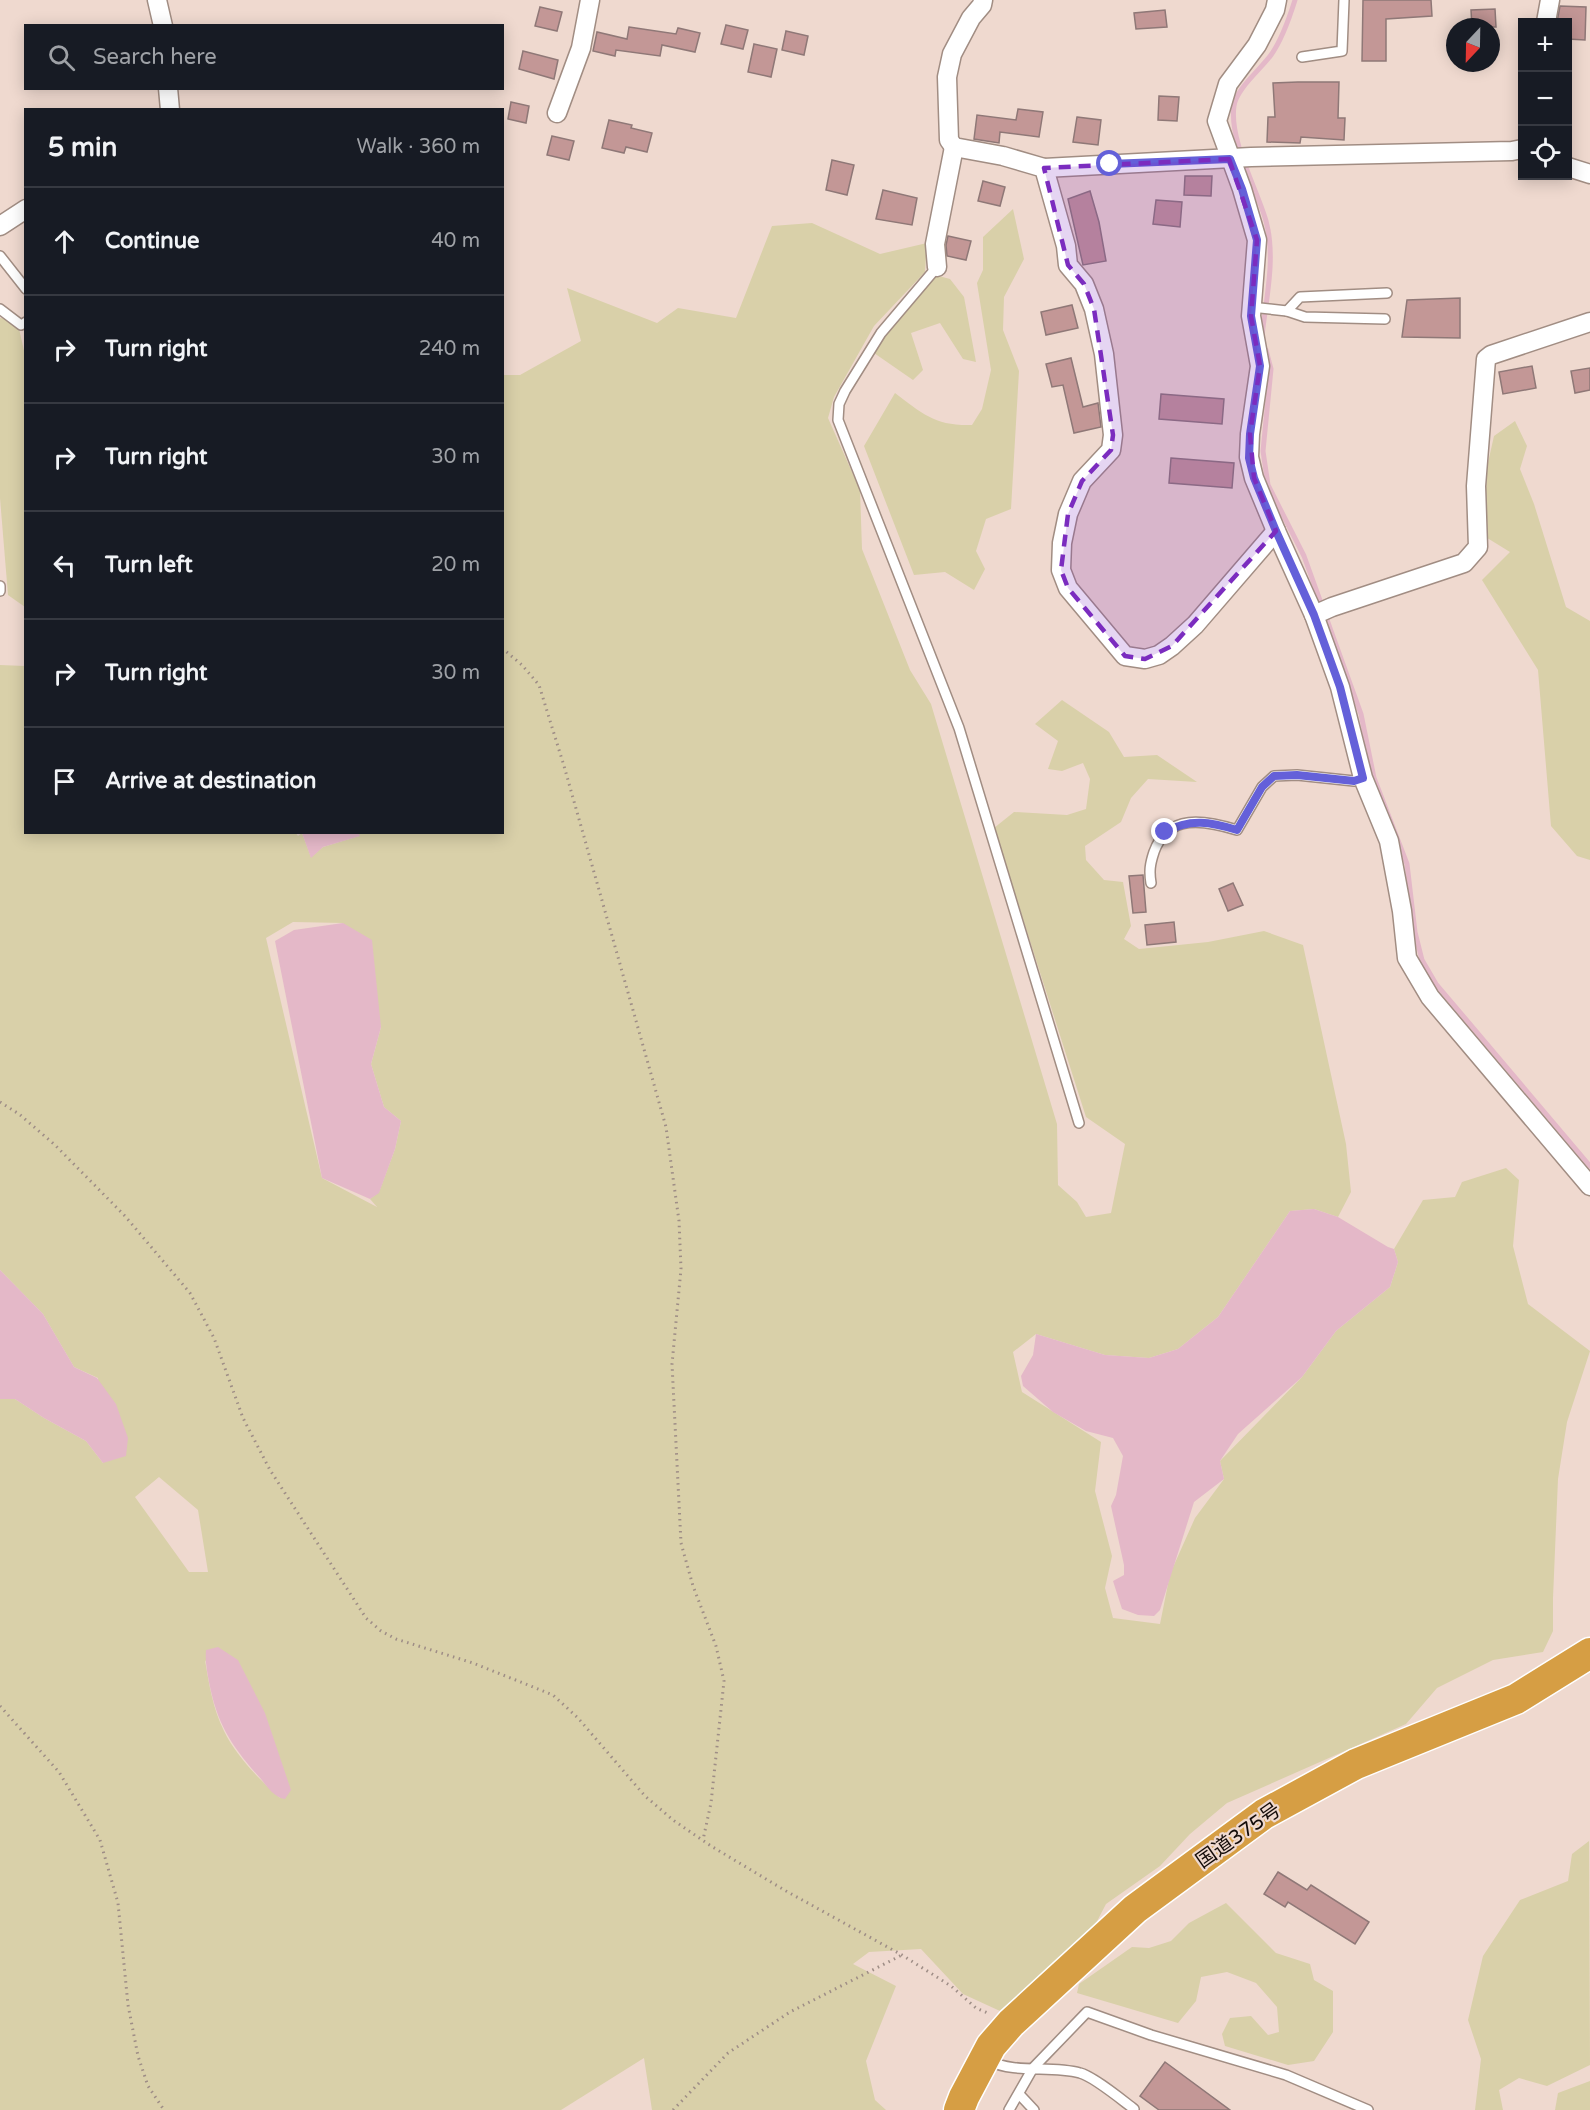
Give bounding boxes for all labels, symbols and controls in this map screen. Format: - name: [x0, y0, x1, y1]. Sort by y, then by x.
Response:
- north arrow: [1446, 18, 1500, 72]
- map controls: [1518, 18, 1572, 180]
- button: +: [1518, 18, 1572, 72]
- search box: [24, 24, 504, 90]
- icon: search: [45, 41, 78, 74]
- text: Search here: [93, 44, 217, 70]
- button: −: [1518, 72, 1572, 126]
- button: locate: [1518, 126, 1572, 180]
- text: 5 min: [48, 132, 117, 163]
- text: Walk · 360 m: [357, 135, 480, 159]
- route start: [1096, 150, 1122, 176]
- icon: ahead: [48, 225, 81, 258]
- text: Continue: [105, 228, 200, 254]
- text: 40 m: [431, 229, 480, 253]
- icon: right: [48, 333, 81, 366]
- text: Turn right: [105, 336, 207, 362]
- text: 240 m: [419, 337, 480, 361]
- icon: right: [48, 441, 81, 474]
- text: Turn right: [105, 444, 207, 470]
- text: 30 m: [431, 445, 480, 469]
- icon: left: [48, 549, 81, 582]
- text: Turn left: [105, 552, 193, 578]
- text: 20 m: [431, 553, 480, 577]
- icon: right: [48, 657, 81, 690]
- text: Turn right: [105, 660, 207, 686]
- text: 30 m: [431, 661, 480, 685]
- icon: arrive: [48, 765, 81, 798]
- text: Arrive at destination: [105, 768, 316, 794]
- route end: [1151, 818, 1177, 844]
- street label: 国道375号: [1192, 1798, 1285, 1874]

